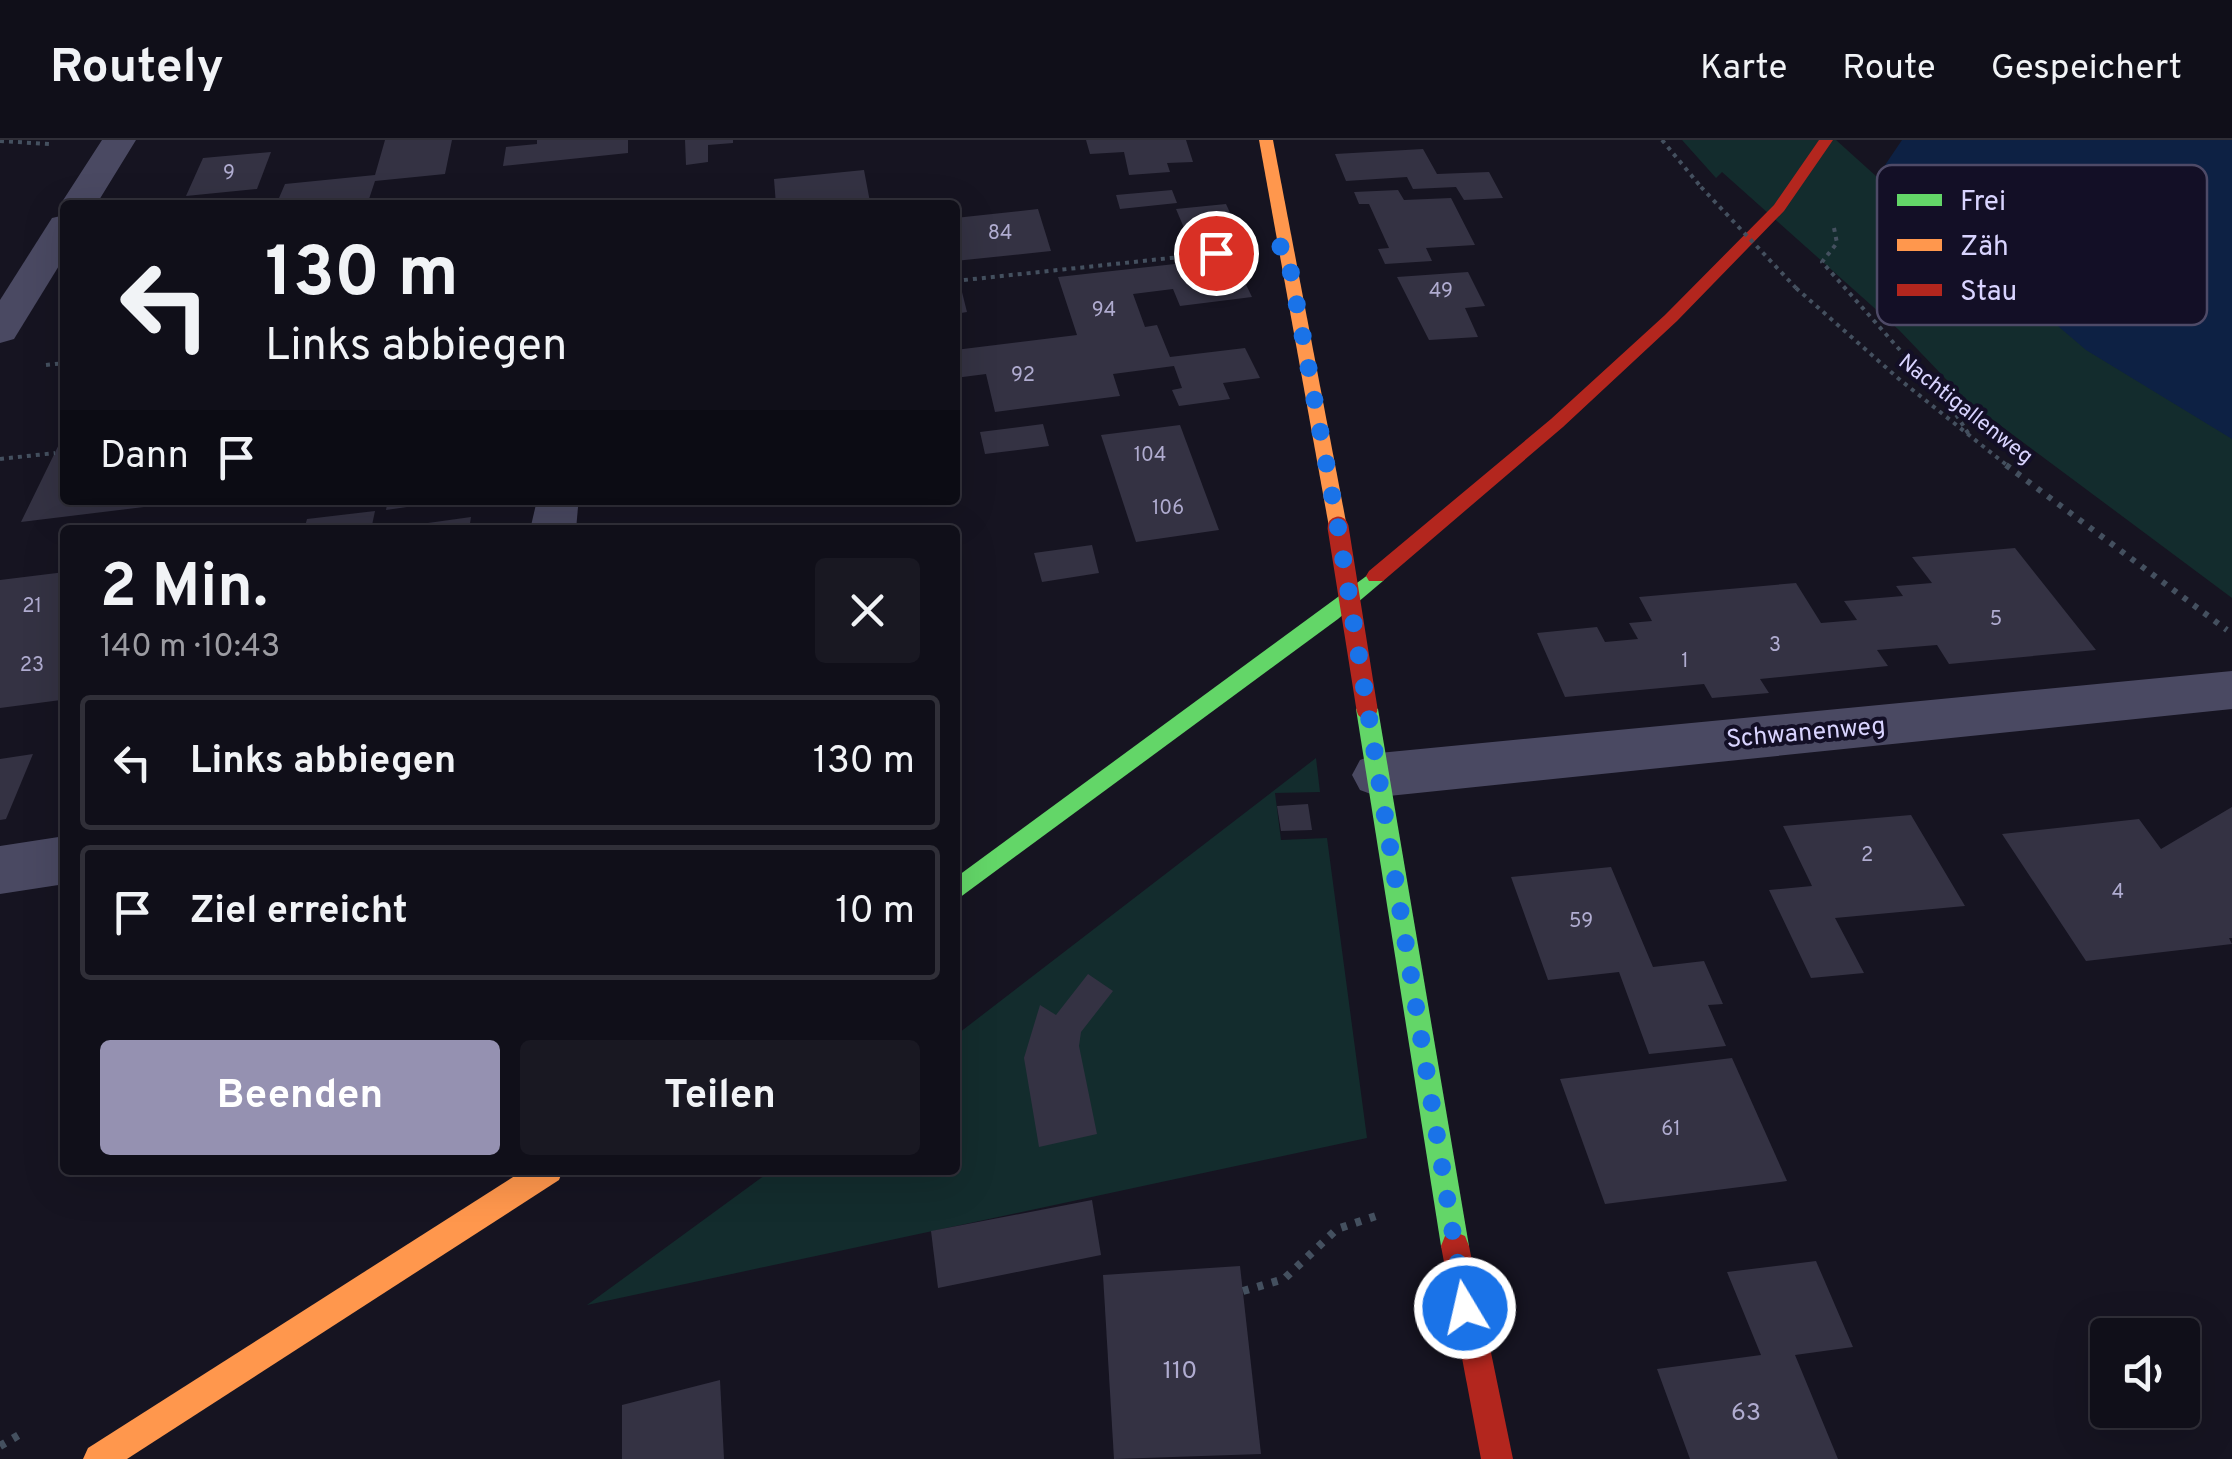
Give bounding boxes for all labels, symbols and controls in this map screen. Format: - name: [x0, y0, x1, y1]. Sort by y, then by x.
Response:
- text: Routely: [50, 39, 224, 99]
- text: Karte: [1700, 47, 1787, 91]
- text: Route: [1842, 47, 1936, 91]
- text: Gespeichert: [1991, 47, 2182, 91]
- house number: 9: [223, 161, 235, 187]
- legend: [1877, 165, 2207, 325]
- text: Frei: [1960, 185, 2006, 221]
- pin: [1174, 211, 1259, 296]
- house number: 84: [988, 221, 1012, 247]
- icon: arrive: [1189, 226, 1244, 281]
- text: Zäh: [1960, 230, 2009, 266]
- text: 130 m: [265, 232, 459, 321]
- icon: left: [100, 240, 230, 370]
- text: Stau: [1960, 275, 2017, 311]
- house number: 49: [1429, 279, 1453, 305]
- house number: 94: [1092, 298, 1116, 324]
- text: Links abbiegen: [265, 319, 567, 376]
- street label: Nachtigallenweg: [1892, 349, 2038, 471]
- house number: 92: [1011, 363, 1035, 389]
- icon: arrive: [209, 430, 264, 485]
- text: Dann: [100, 433, 189, 482]
- house number: 104: [1134, 443, 1166, 469]
- house number: 106: [1152, 496, 1184, 522]
- text: 2 Min.: [100, 552, 268, 628]
- button: close: [815, 558, 920, 663]
- house number: 21: [22, 594, 42, 620]
- house number: 5: [1990, 607, 2002, 633]
- text: 140 m · 10:43: [100, 628, 280, 668]
- house number: 3: [1769, 633, 1781, 659]
- house number: 1: [1681, 649, 1689, 675]
- house number: 23: [20, 653, 44, 679]
- street label: Schwanenweg: [1725, 711, 1887, 757]
- icon: left: [105, 735, 160, 790]
- text: Links abbiegen: [190, 738, 456, 787]
- text: 130 m: [813, 738, 915, 787]
- house number: 2: [1861, 843, 1873, 869]
- house number: 4: [2112, 880, 2124, 906]
- icon: arrive: [105, 885, 160, 940]
- text: Ziel erreicht: [190, 888, 408, 937]
- text: 10 m: [835, 888, 915, 937]
- house number: 59: [1569, 909, 1593, 935]
- button: Beenden: [100, 1040, 500, 1155]
- button: Teilen: [520, 1040, 920, 1155]
- house number: 61: [1661, 1117, 1681, 1143]
- position arrow: [1413, 1256, 1517, 1360]
- map controls: [2090, 1318, 2200, 1428]
- button: sound: [2090, 1318, 2200, 1428]
- house number: 110: [1163, 1356, 1197, 1388]
- house number: 63: [1731, 1398, 1761, 1430]

